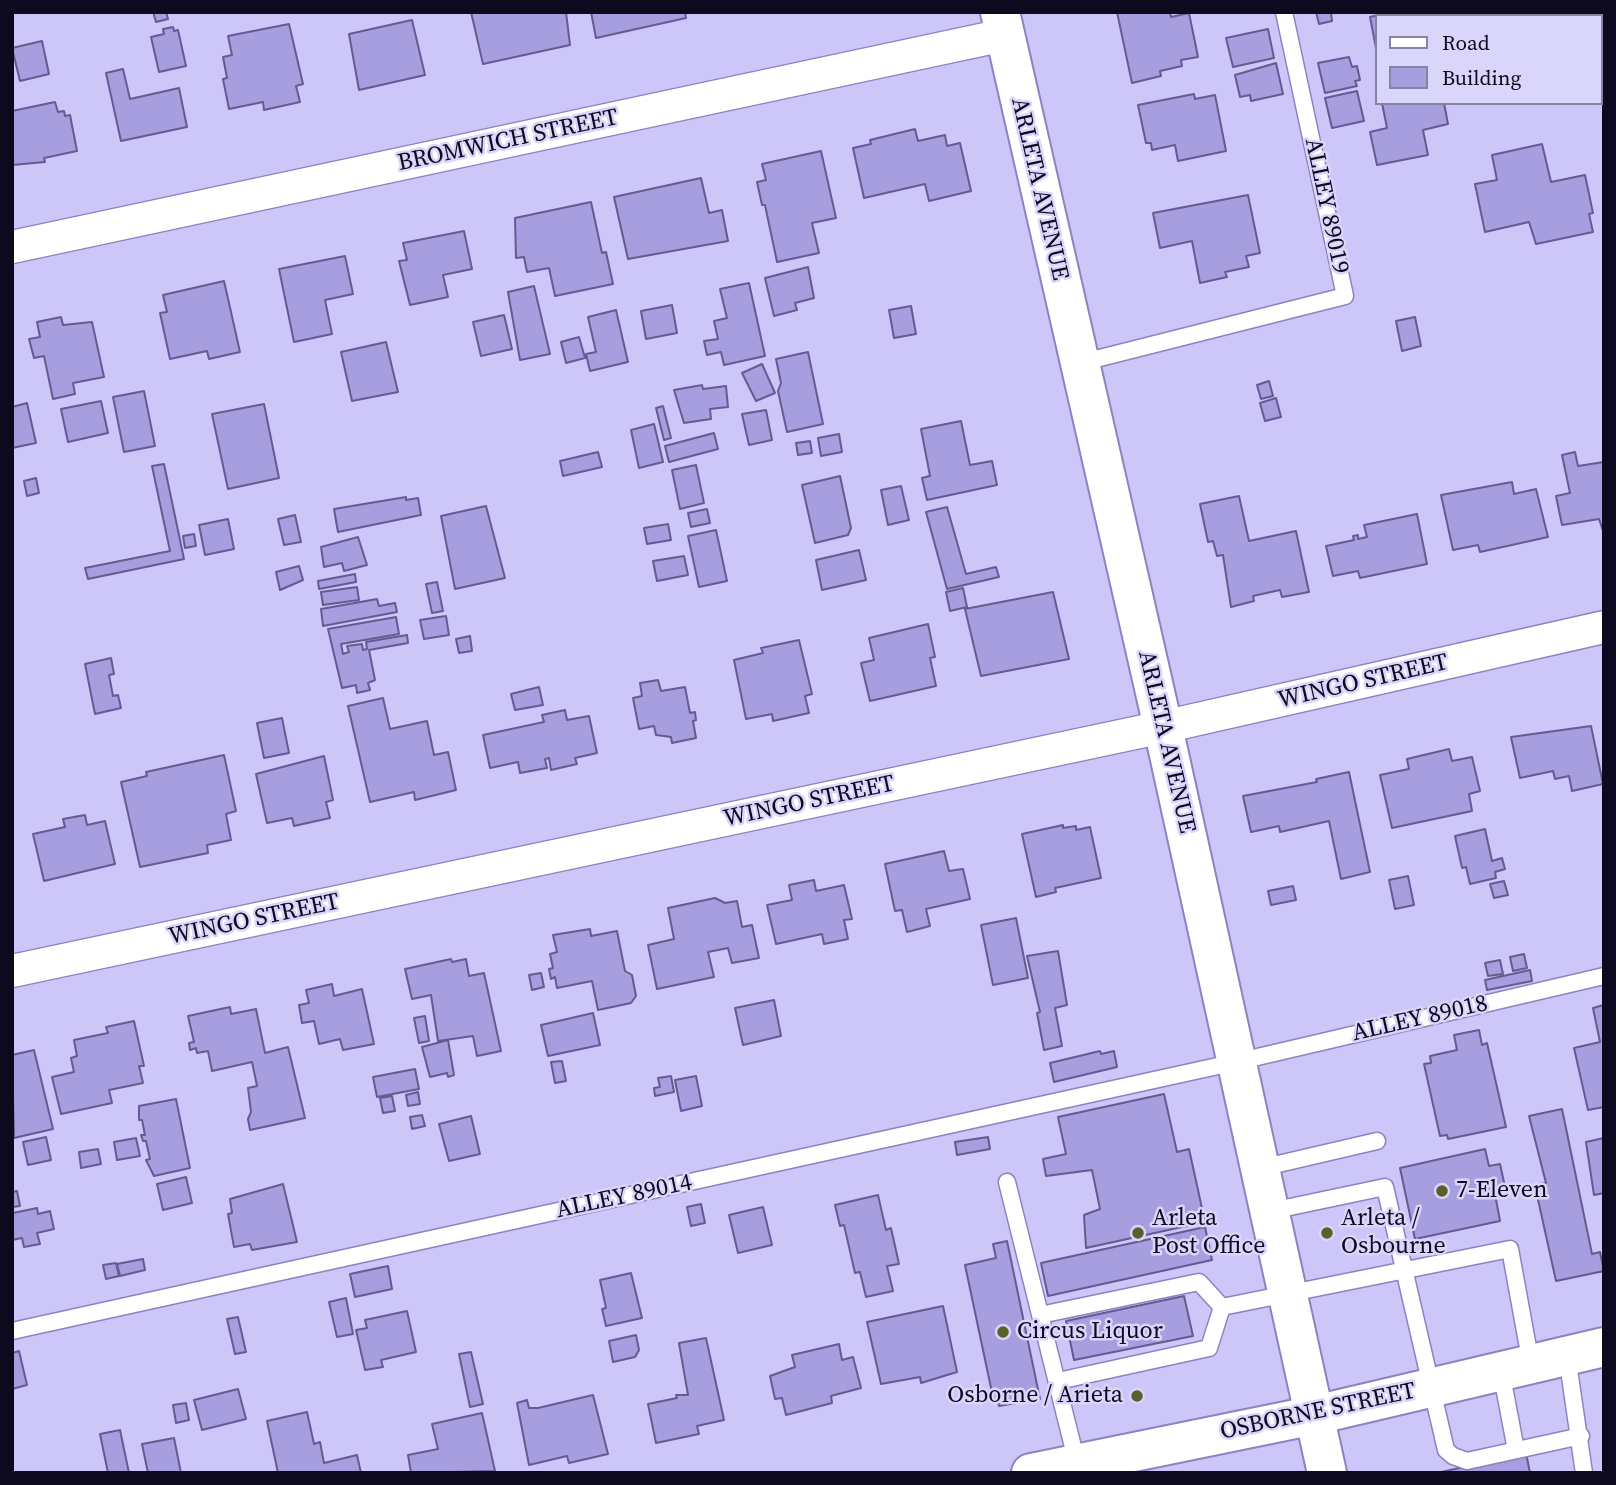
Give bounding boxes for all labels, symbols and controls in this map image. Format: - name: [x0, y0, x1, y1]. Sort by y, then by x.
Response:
- legend: [1374, 14, 1602, 105]
- text: Road: [1442, 28, 1490, 57]
- text: Building: [1442, 63, 1521, 92]
- street label: ARLETA AVENUE: [1004, 95, 1074, 283]
- street label: BROMWICH STREET: [395, 104, 621, 178]
- street label: ALLEY 89019: [1298, 135, 1354, 277]
- street label: ARLETA AVENUE: [1131, 648, 1201, 836]
- street label: WINGO STREET: [1275, 648, 1451, 716]
- street label: WINGO STREET: [721, 770, 897, 834]
- street label: WINGO STREET: [166, 888, 342, 952]
- street label: ALLEY 89018: [1349, 989, 1491, 1049]
- street label: ALLEY 89014: [553, 1169, 695, 1225]
- place label: 7-Eleven: [1456, 1177, 1548, 1205]
- marker: 7-Eleven: [1434, 1183, 1450, 1199]
- place label: Arleta Post Office: [1152, 1205, 1265, 1261]
- place label: Arleta / Osbourne: [1341, 1205, 1446, 1261]
- marker: Arleta Post Office: [1130, 1225, 1146, 1241]
- marker: Arleta / Osbourne: [1319, 1225, 1335, 1241]
- place label: Circus Liquor: [1017, 1318, 1163, 1346]
- marker: Circus Liquor: [995, 1324, 1011, 1340]
- street label: OSBORNE STREET: [1218, 1377, 1418, 1447]
- place label: Osborne / Arieta: [947, 1382, 1123, 1410]
- marker: Osborne / Arieta: [1129, 1388, 1145, 1404]

